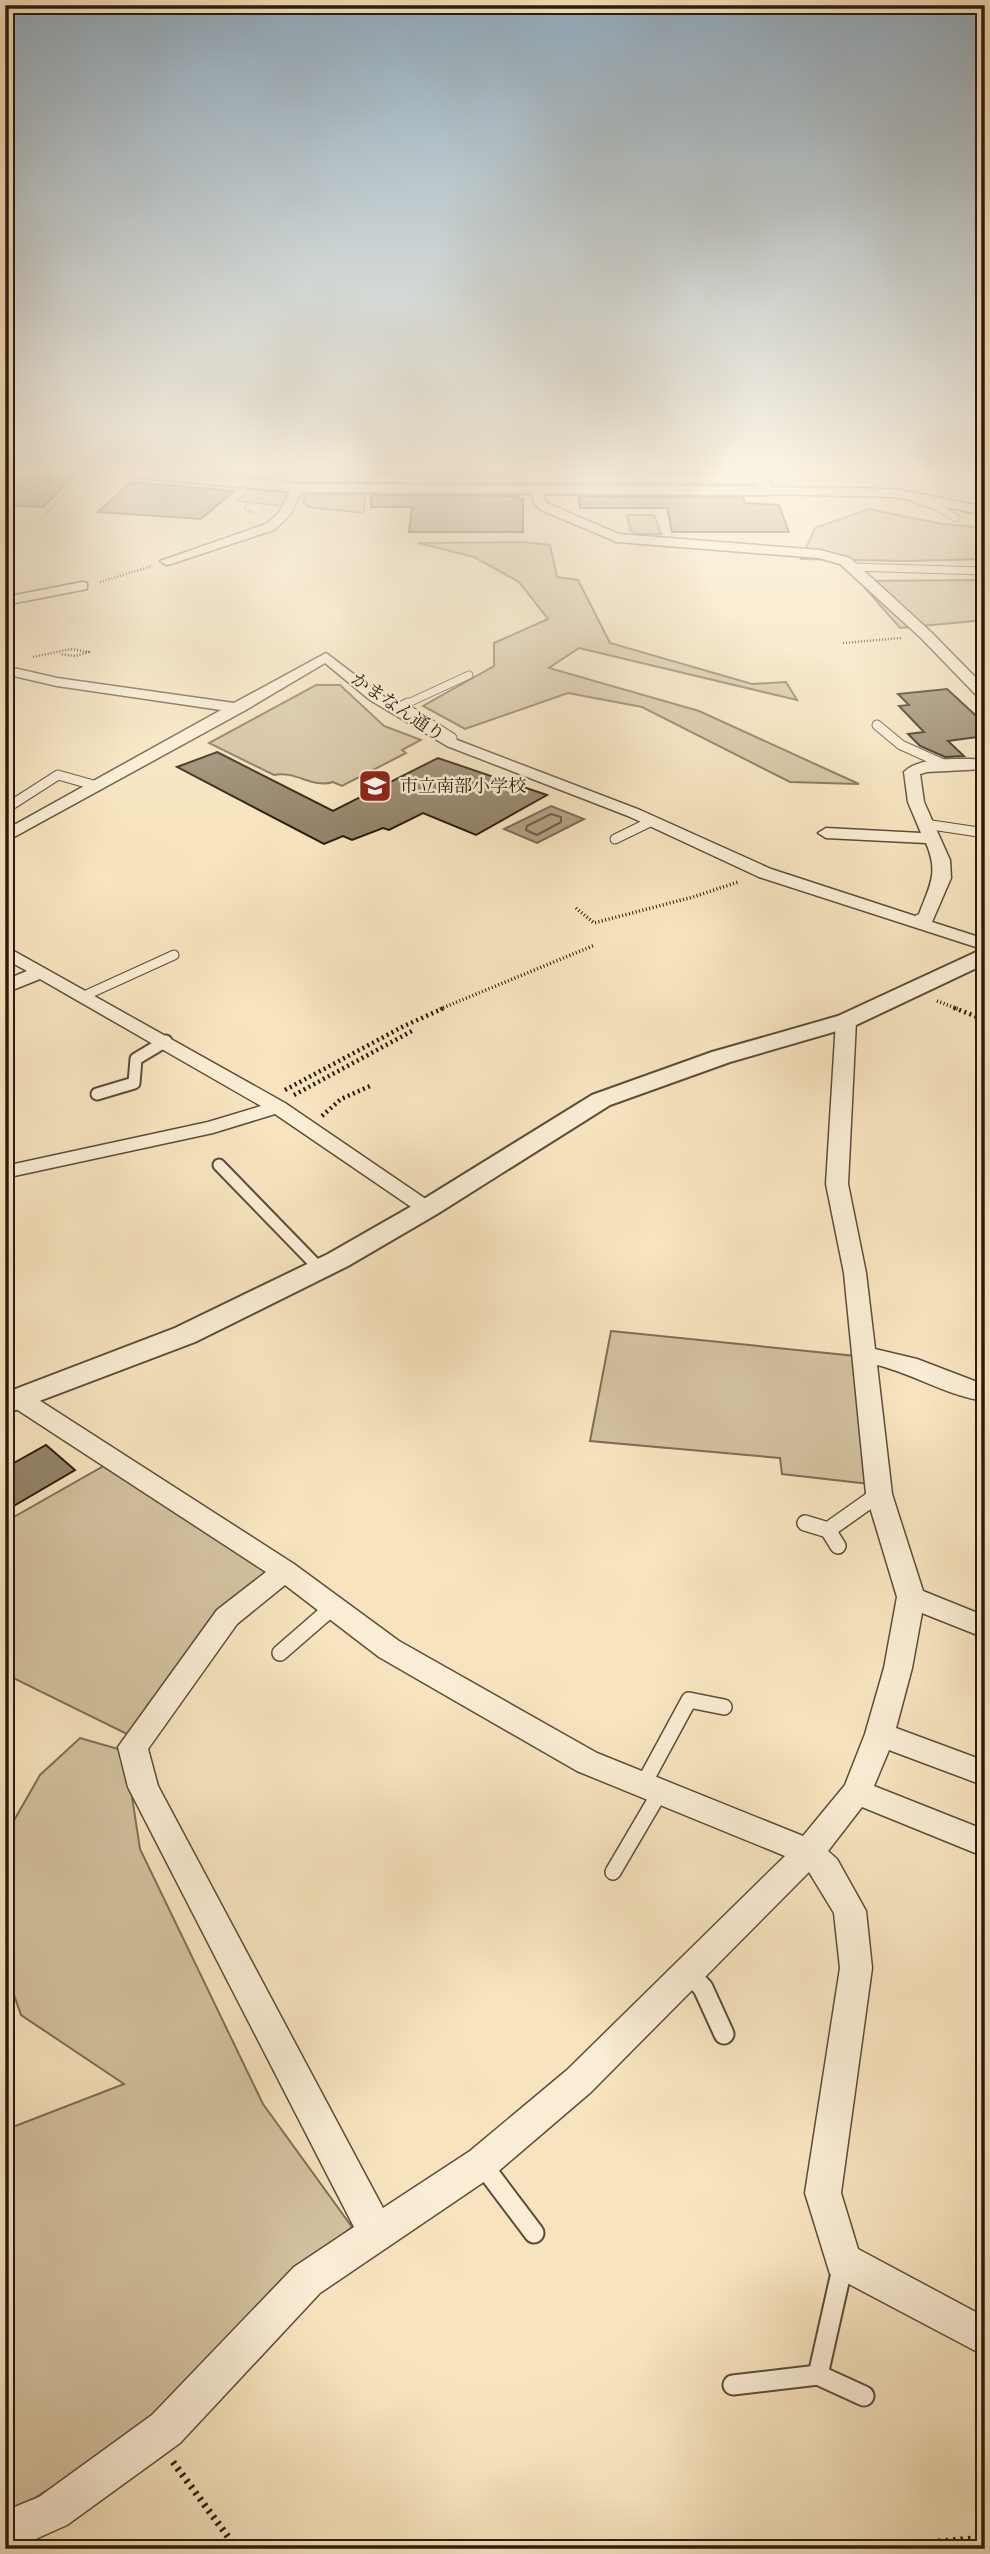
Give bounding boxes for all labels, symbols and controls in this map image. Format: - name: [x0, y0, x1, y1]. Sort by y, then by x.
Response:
- street label: かまなん通り: [347, 668, 449, 747]
- school or university icon: 市立南部小学校: [356, 767, 394, 805]
- place label: 市立南部小学校: [400, 775, 526, 798]

